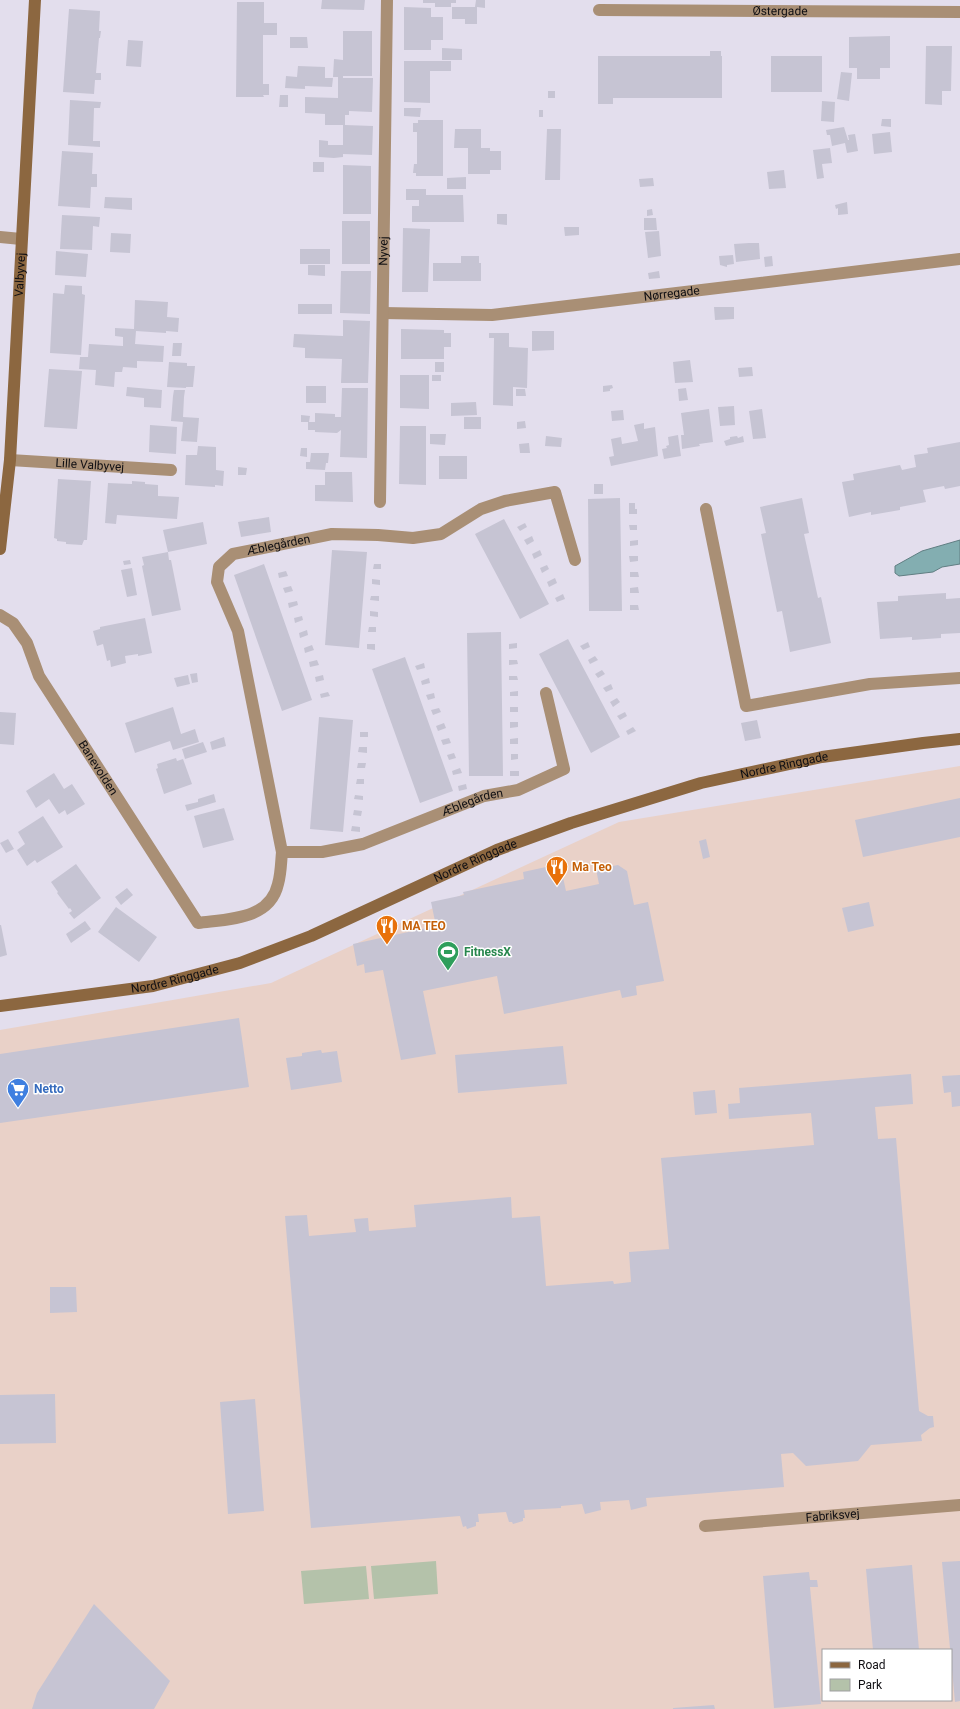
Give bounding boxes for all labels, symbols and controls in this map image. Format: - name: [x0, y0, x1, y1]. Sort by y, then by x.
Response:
- street label: Østergade: [752, 4, 808, 18]
- street label: Nyvej: [376, 236, 391, 266]
- street label: Valbyvej: [12, 252, 28, 297]
- street label: Nørregade: [643, 283, 700, 304]
- street label: Lille Valbyvej: [55, 456, 125, 474]
- street label: Æblegården: [245, 532, 311, 558]
- street label: Banevolden: [75, 738, 121, 798]
- street label: Nordre Ringgade: [739, 749, 829, 781]
- street label: Æblegården: [439, 786, 504, 820]
- street label: Nordre Ringgade: [431, 836, 519, 885]
- restaurant icon: Ma Teo: [544, 854, 570, 887]
- place label: Ma Teo: [572, 860, 612, 874]
- restaurant icon: MA TEO: [374, 913, 400, 946]
- place label: MA TEO: [402, 919, 446, 933]
- sports icon: FitnessX: [435, 939, 461, 972]
- place label: FitnessX: [464, 945, 511, 959]
- street label: Nordre Ringgade: [130, 962, 220, 996]
- supermarket icon: Netto: [5, 1076, 31, 1109]
- place label: Netto: [34, 1082, 64, 1096]
- street label: Fabriksvej: [805, 1506, 860, 1525]
- legend: [822, 1649, 952, 1701]
- text: Road: [858, 1658, 886, 1672]
- text: Park: [858, 1678, 883, 1692]

